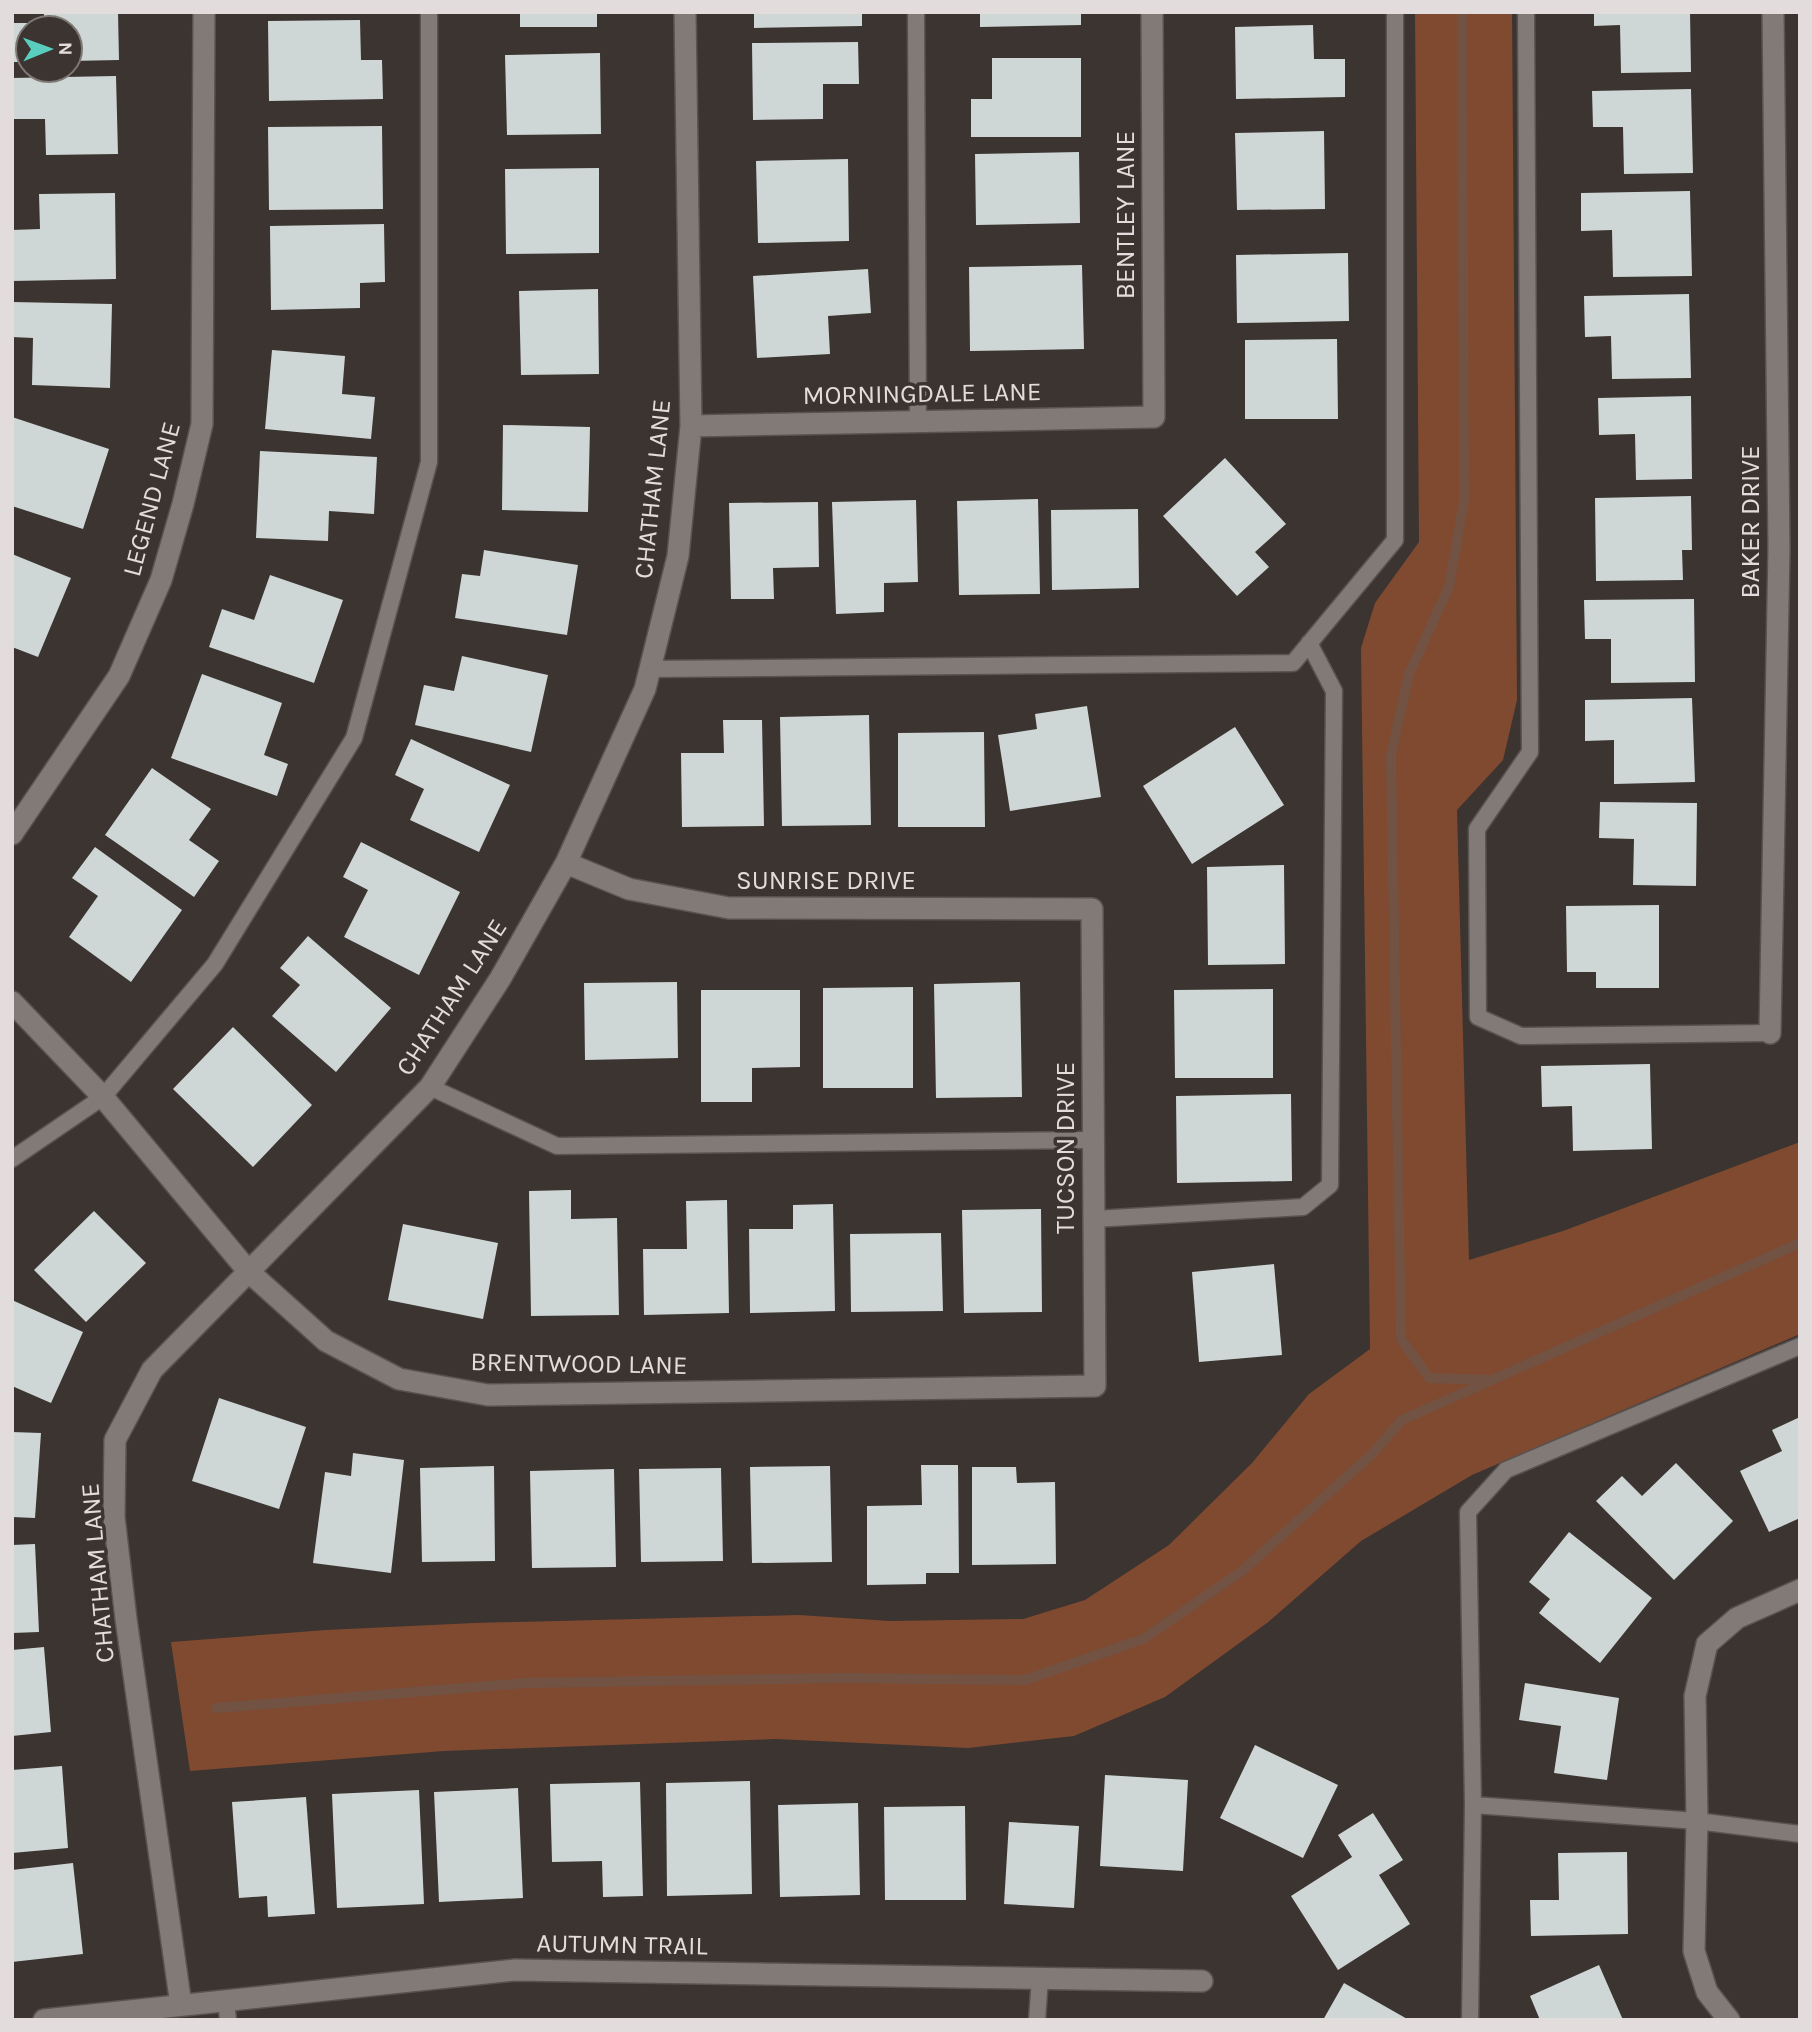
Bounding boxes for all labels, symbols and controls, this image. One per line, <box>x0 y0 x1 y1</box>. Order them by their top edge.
north arrow <box>14 14 84 84</box>
text: N <box>54 42 76 56</box>
street label: BENTLEY LANE <box>1110 131 1141 299</box>
street label: MORNINGDALE LANE <box>802 376 1042 411</box>
street label: CHATHAM LANE <box>628 398 677 580</box>
street label: LEGEND LANE <box>116 418 187 580</box>
street label: BAKER DRIVE <box>1735 445 1766 599</box>
street label: SUNRISE DRIVE <box>736 865 916 896</box>
street label: CHATHAM LANE <box>389 913 513 1081</box>
street label: TUCSON DRIVE <box>1050 1062 1081 1234</box>
street label: BRENTWOOD LANE <box>470 1346 688 1381</box>
street label: CHATHAM LANE <box>74 1482 121 1664</box>
street label: AUTUMN TRAIL <box>536 1928 708 1961</box>

